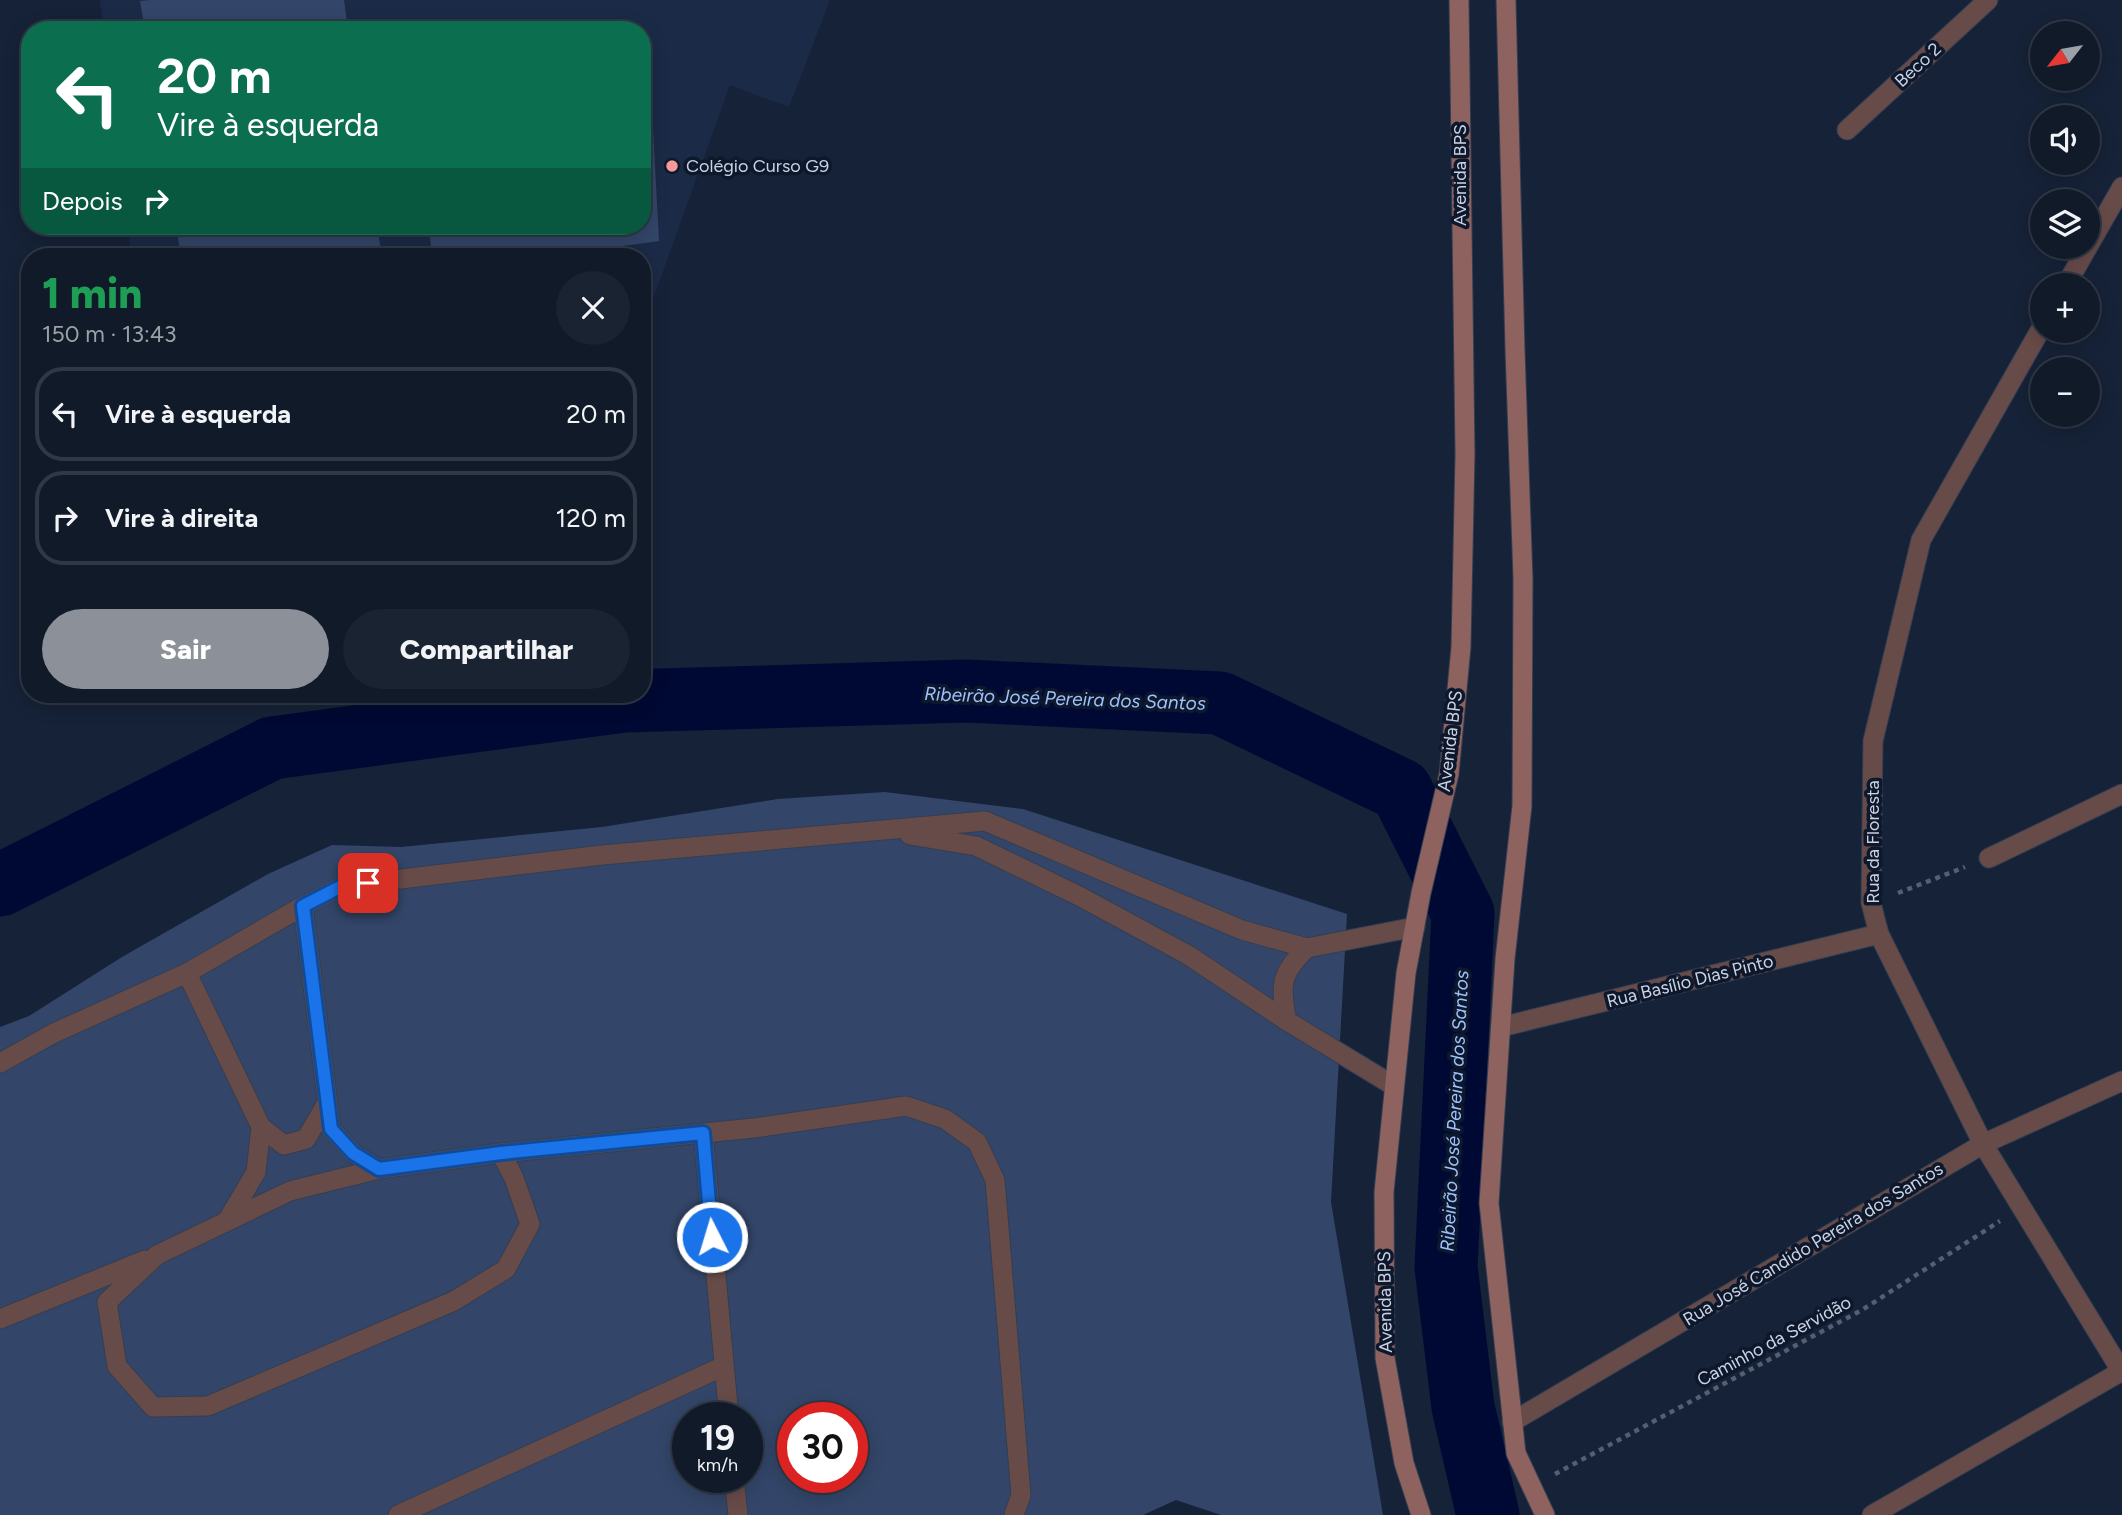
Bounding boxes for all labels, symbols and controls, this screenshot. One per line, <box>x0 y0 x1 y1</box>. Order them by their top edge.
north arrow <box>2030 21 2100 91</box>
map controls <box>2030 21 2100 427</box>
street label: Beco 2 <box>1890 38 1946 92</box>
text: 20 m <box>157 46 272 105</box>
icon: left <box>42 49 133 140</box>
button: sound <box>2030 105 2100 175</box>
text: Vire à esquerda <box>157 106 379 144</box>
street label: Avenida BPS <box>1449 124 1471 226</box>
place label: Colégio Curso G9 <box>686 155 829 177</box>
marker: Colégio Curso G9 <box>664 158 680 174</box>
icon: right <box>137 182 175 220</box>
text: Depois <box>42 185 123 217</box>
button: layers <box>2030 189 2100 259</box>
text: 1 min <box>42 268 142 319</box>
button: close <box>556 271 630 345</box>
button: + <box>2030 273 2100 343</box>
text: 150 m · 13:43 <box>42 320 177 348</box>
button: − <box>2030 357 2100 427</box>
icon: left <box>46 395 84 433</box>
text: Vire à esquerda <box>105 398 291 430</box>
text: 20 m <box>566 398 626 430</box>
icon: right <box>46 499 84 537</box>
text: Vire à direita <box>105 502 258 534</box>
text: 120 m <box>556 502 626 534</box>
button: Sair <box>42 609 329 689</box>
button: Compartilhar <box>343 609 630 689</box>
water label: Ribeirão José Pereira dos Santos <box>924 682 1206 715</box>
street label: Avenida BPS <box>1433 689 1467 793</box>
street label: Rua da Floresta <box>1862 780 1884 904</box>
pin <box>338 853 398 913</box>
icon: arrive <box>349 864 387 902</box>
street label: Rua Basílio Dias Pinto <box>1604 950 1776 1012</box>
water label: Ribeirão José Pereira dos Santos <box>1436 970 1473 1252</box>
street label: Rua José Candido Pereira dos Santos <box>1679 1158 1947 1330</box>
position arrow <box>675 1200 749 1274</box>
street label: Avenida BPS <box>1373 1251 1397 1353</box>
street label: Caminho da Servidão <box>1693 1291 1855 1391</box>
speed limit sign: 30 <box>777 1402 868 1493</box>
text: 19 <box>700 1417 735 1459</box>
text: km/h <box>697 1454 738 1476</box>

